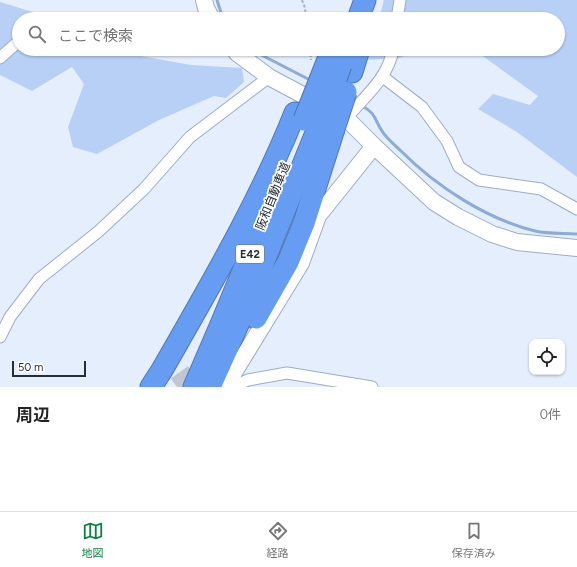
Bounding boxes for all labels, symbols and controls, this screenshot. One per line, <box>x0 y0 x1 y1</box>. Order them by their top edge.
search box <box>12 12 565 56</box>
icon: search <box>26 23 48 45</box>
text: ここで検索 <box>58 27 133 45</box>
street label: 阪和自動車道 <box>253 160 293 232</box>
road number: E42 <box>236 245 264 263</box>
map controls <box>529 339 565 375</box>
button: locate <box>529 339 565 375</box>
scale bar <box>12 359 86 378</box>
text: 50 m <box>18 361 43 374</box>
text: 周辺 <box>16 405 50 425</box>
text: 0件 <box>540 407 561 422</box>
tab: 地図 <box>82 520 104 560</box>
tab: 経路 <box>267 520 289 560</box>
tab: 保存済み <box>452 520 496 560</box>

